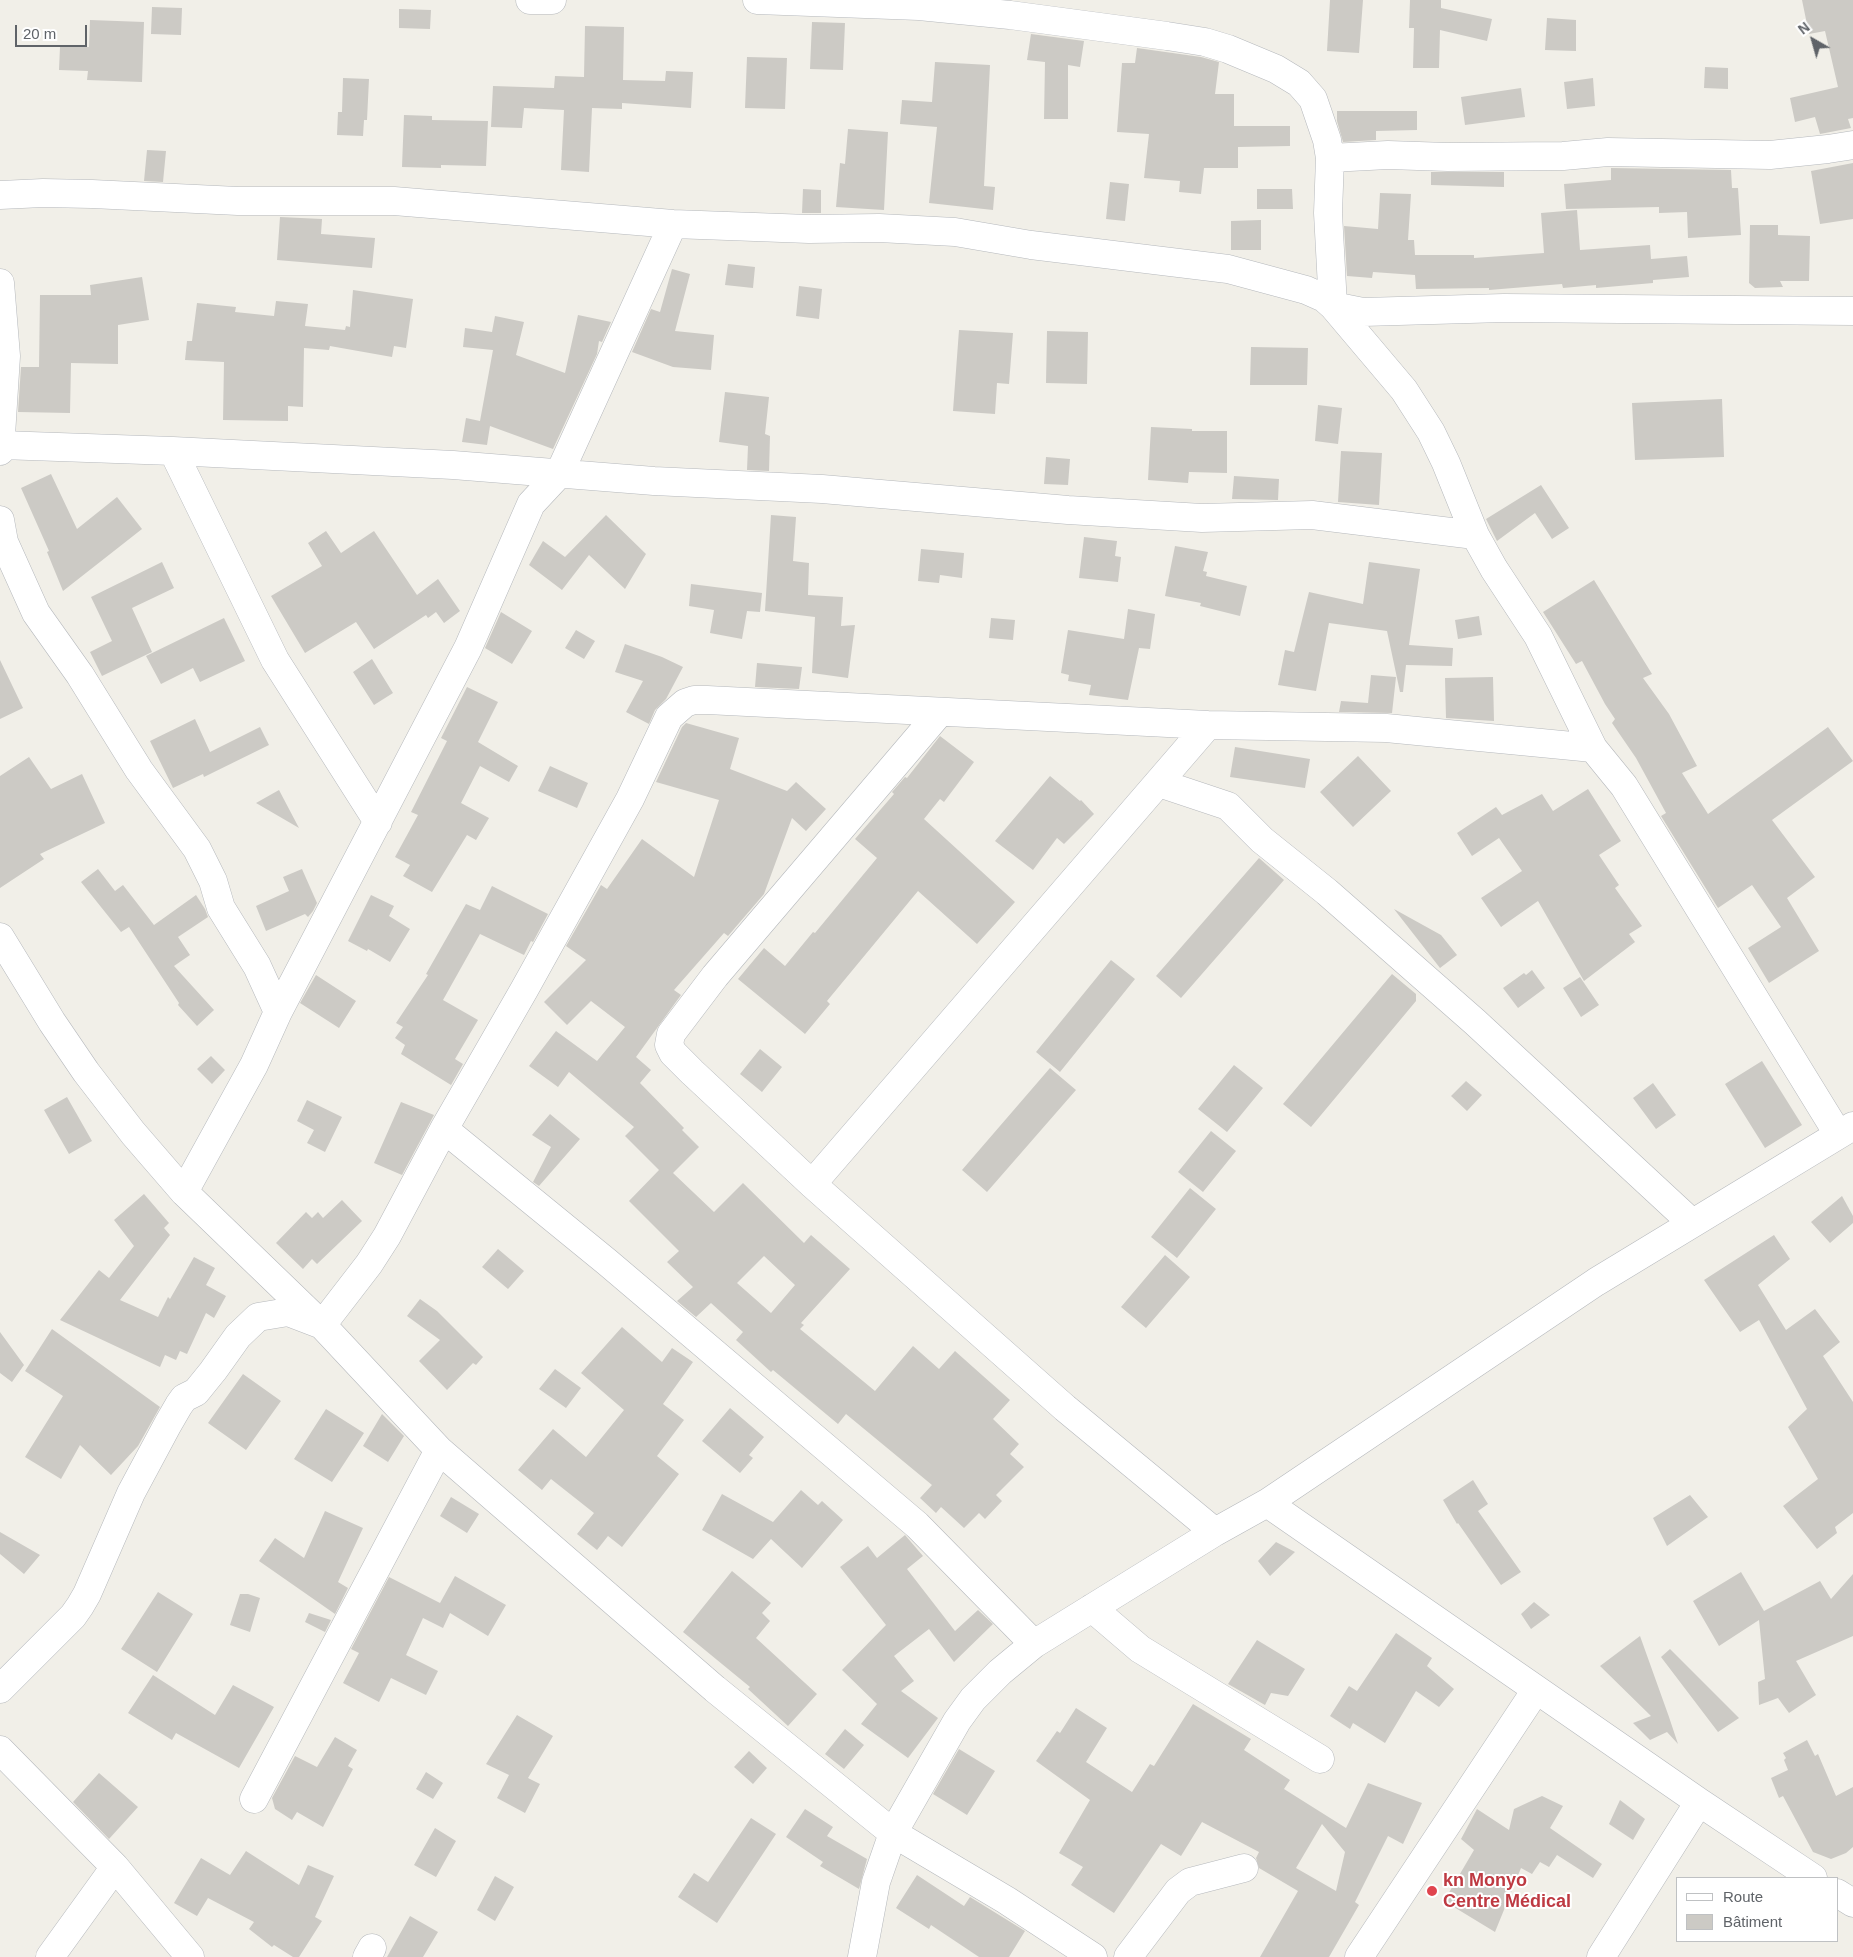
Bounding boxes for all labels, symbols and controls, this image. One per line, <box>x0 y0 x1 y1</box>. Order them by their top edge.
scale bar <box>18 15 90 47</box>
north arrow <box>1788 15 1838 65</box>
text: N <box>1795 19 1813 38</box>
text: 20 m <box>23 25 56 42</box>
place label: kn Monyo Centre Médical <box>1443 1870 1571 1912</box>
legend <box>1676 1877 1838 1942</box>
marker: kn Monyo Centre Médical <box>1425 1884 1439 1898</box>
text: Route <box>1723 1888 1763 1905</box>
text: Bâtiment <box>1723 1913 1782 1930</box>

